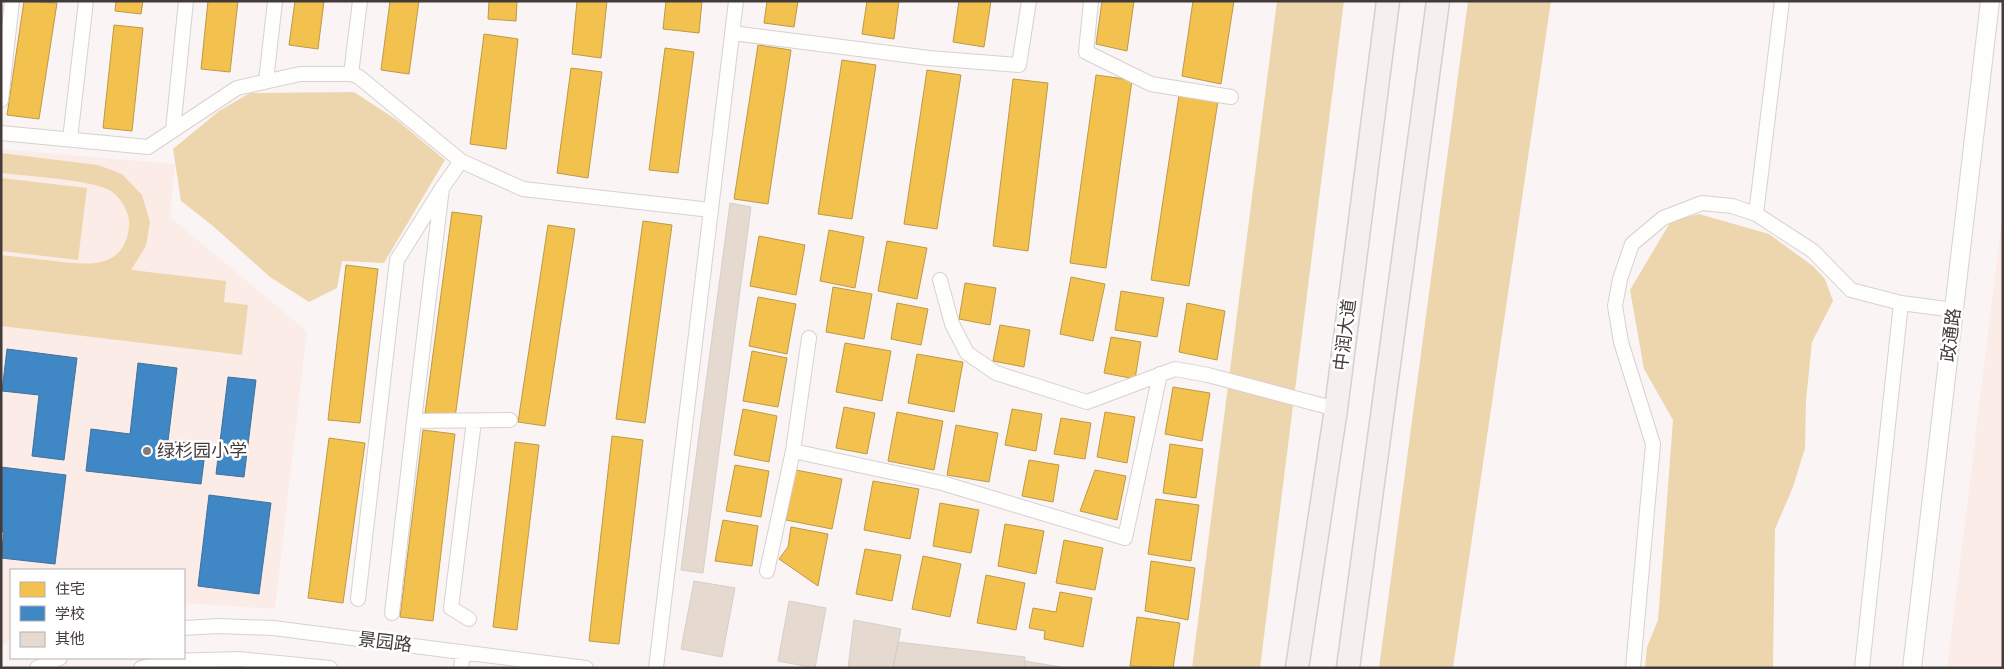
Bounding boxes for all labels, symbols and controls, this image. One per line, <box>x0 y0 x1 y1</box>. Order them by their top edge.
street label: 中润大道 <box>1331 298 1359 372</box>
street label: 政通路 <box>1938 307 1964 363</box>
place label: 绿杉园小学 <box>157 441 247 461</box>
marker: 绿杉园小学 <box>141 445 153 457</box>
legend <box>10 569 185 659</box>
text: 住宅 <box>55 581 85 597</box>
text: 学校 <box>55 605 85 622</box>
street label: 景园路 <box>357 629 413 655</box>
text: 其他 <box>55 631 85 647</box>

